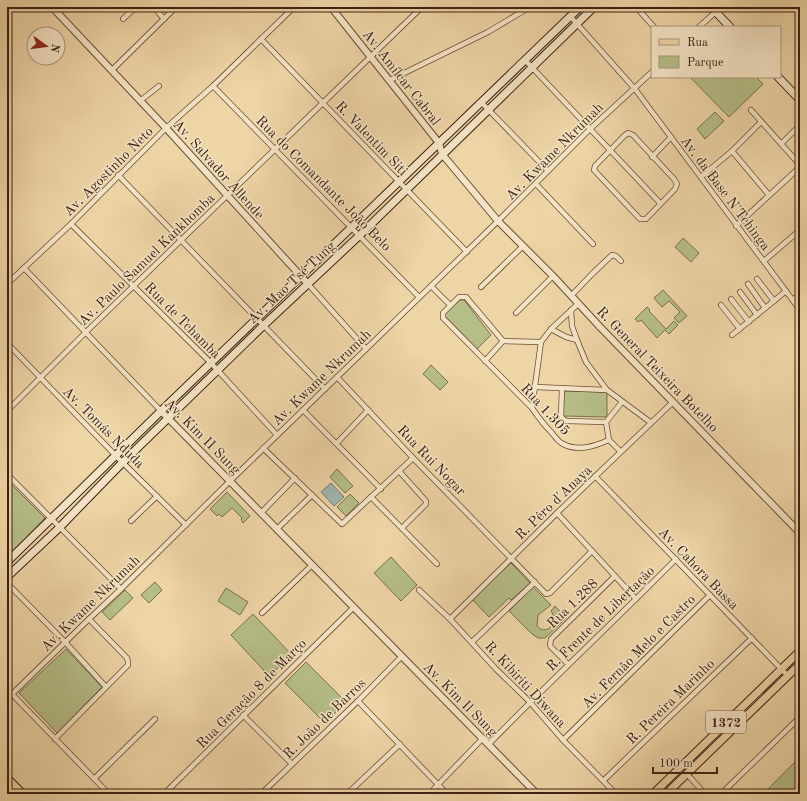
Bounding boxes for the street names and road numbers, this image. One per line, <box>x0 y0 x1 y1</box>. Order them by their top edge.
street label: Av. Amílcar Cabral <box>360 27 443 128</box>
street label: R. Valentim Siti <box>333 99 410 179</box>
street label: Av. Kwame Nkrumah <box>503 100 606 203</box>
street label: Rua do Comandante João Belo <box>253 113 394 254</box>
street label: Av. Salvador Allende <box>170 117 266 222</box>
street label: Av. Agostinho Neto <box>61 124 156 219</box>
street label: Av. da Base N'Tchinga <box>678 134 773 253</box>
street label: Av. Paulo Samuel Kankhomba <box>76 191 218 328</box>
street label: Av. Mao Tsé Tung <box>245 239 338 327</box>
street label: Rua de Tchamba <box>142 280 223 361</box>
street label: R. General Teixeira Botelho <box>594 304 721 435</box>
street label: Av. Kwame Nkrumah <box>270 327 374 428</box>
street label: Rua 1.305 <box>518 381 572 438</box>
street label: Av. Tomás Nduda <box>60 384 147 471</box>
street label: Av. Kim II Sung <box>162 396 243 478</box>
street label: Rua Rui Nogar <box>394 423 468 499</box>
street label: R. Pêro d'Anaya <box>513 463 595 542</box>
street label: Av. Cahora Bassa <box>656 525 741 613</box>
street label: Av. Kwame Nkrumah <box>39 553 143 654</box>
street label: R. Frente de Libertação <box>544 564 657 674</box>
street label: Rua 1.288 <box>545 576 601 631</box>
street label: Av. Fernão Melo e Castro <box>579 592 698 711</box>
street label: Rua Geração 8 de Março <box>194 636 309 751</box>
street label: R. Kibiriti Diwana <box>482 639 569 730</box>
street label: R. Pereira Marinho <box>624 656 717 747</box>
street label: Av. Kim Il Sung <box>420 660 501 740</box>
street label: R. João de Barros <box>281 676 369 762</box>
road number: 1372 <box>706 711 746 733</box>

